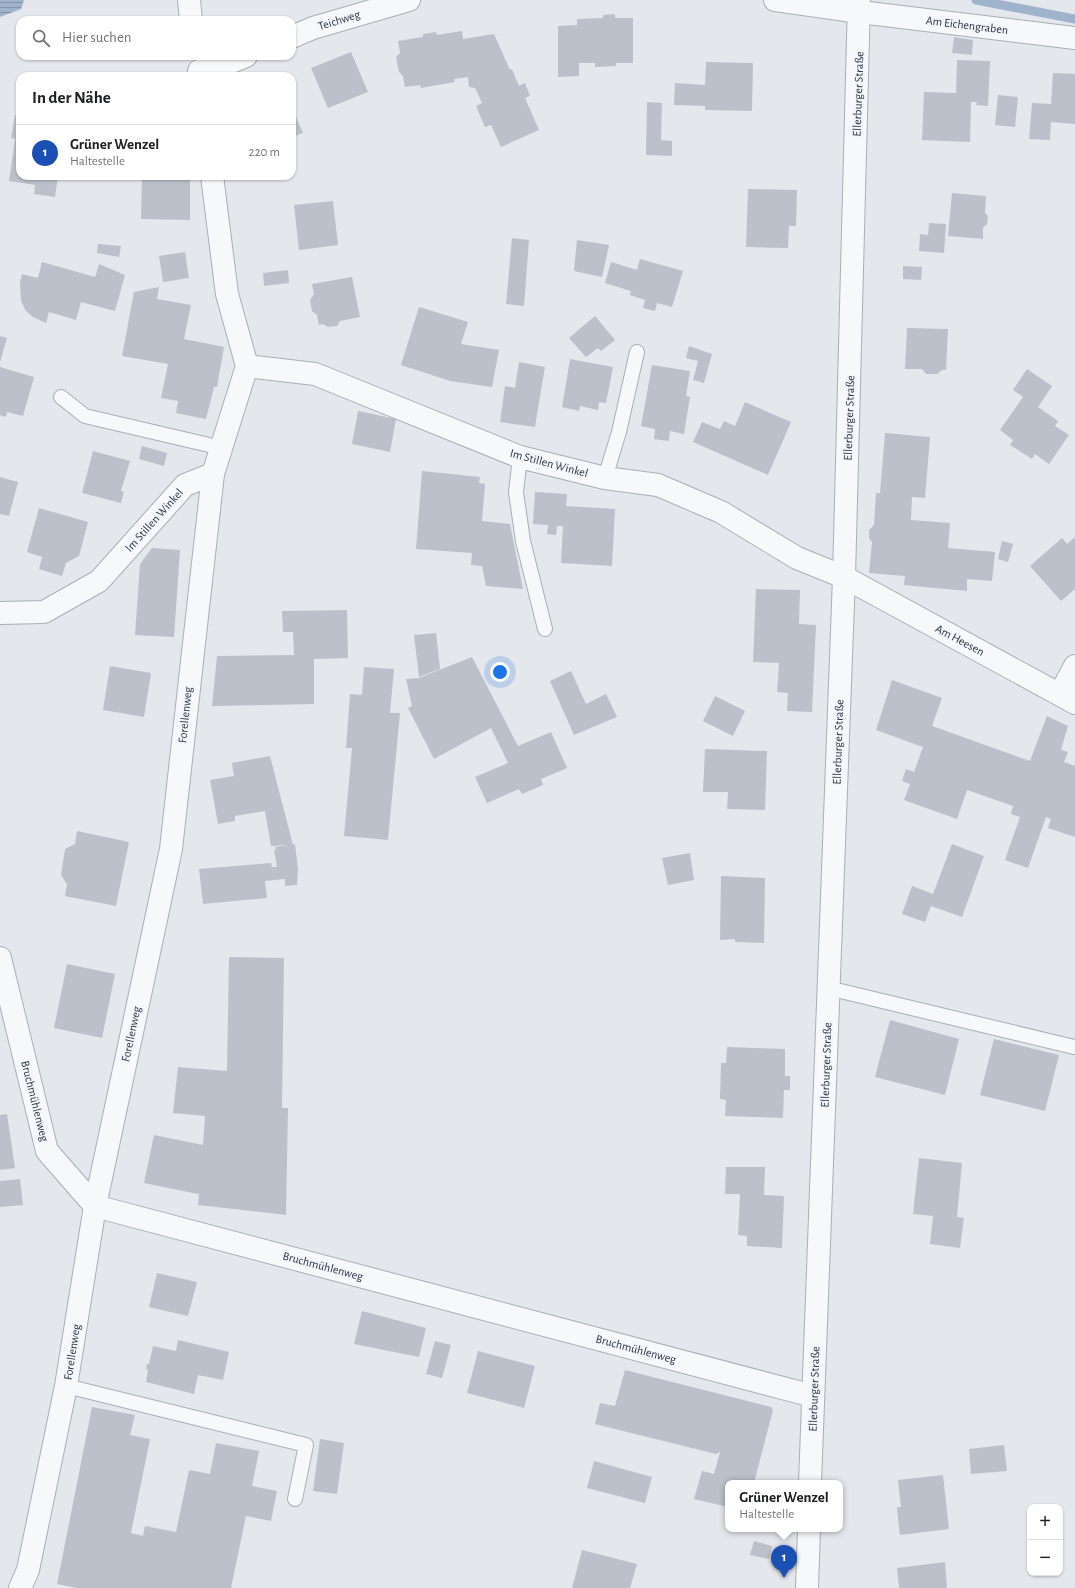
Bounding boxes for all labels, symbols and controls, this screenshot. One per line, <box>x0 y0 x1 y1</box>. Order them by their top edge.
street label: Teichweg <box>317 8 362 32</box>
street label: Am Eichengraben <box>925 14 1009 36</box>
search box <box>16 16 296 60</box>
icon: search <box>30 27 52 49</box>
text: Hier suchen <box>62 30 132 45</box>
street label: Ellerburger Straße <box>851 51 865 137</box>
text: In der Nähe <box>32 89 111 106</box>
text: Grüner Wenzel <box>70 137 159 152</box>
text: 1 <box>43 146 47 159</box>
text: 220 m <box>249 146 280 159</box>
text: Haltestelle <box>70 155 125 168</box>
street label: Ellerburger Straße <box>842 375 856 461</box>
street label: Im Stillen Winkel <box>509 447 589 479</box>
street label: Im Stillen Winkel <box>123 486 185 554</box>
street label: Am Heesen <box>934 622 986 658</box>
your location <box>490 662 510 682</box>
street label: Forellenweg <box>176 686 194 744</box>
street label: Ellerburger Straße <box>831 699 845 785</box>
street label: Forellenweg <box>119 1005 143 1063</box>
street label: Ellerburger Straße <box>819 1022 833 1108</box>
street label: Bruchmühlenweg <box>19 1059 51 1143</box>
street label: Bruchmühlenweg <box>282 1250 365 1283</box>
street label: Forellenweg <box>62 1323 82 1381</box>
street label: Bruchmühlenweg <box>595 1333 678 1366</box>
street label: Ellerburger Straße <box>807 1346 821 1432</box>
popup <box>725 1480 843 1532</box>
text: Grüner Wenzel <box>739 1490 829 1505</box>
map controls <box>1027 1504 1063 1576</box>
button: + <box>1027 1504 1063 1540</box>
text: Haltestelle <box>739 1508 794 1521</box>
button: − <box>1027 1540 1063 1576</box>
pin: 1 <box>771 1545 797 1578</box>

